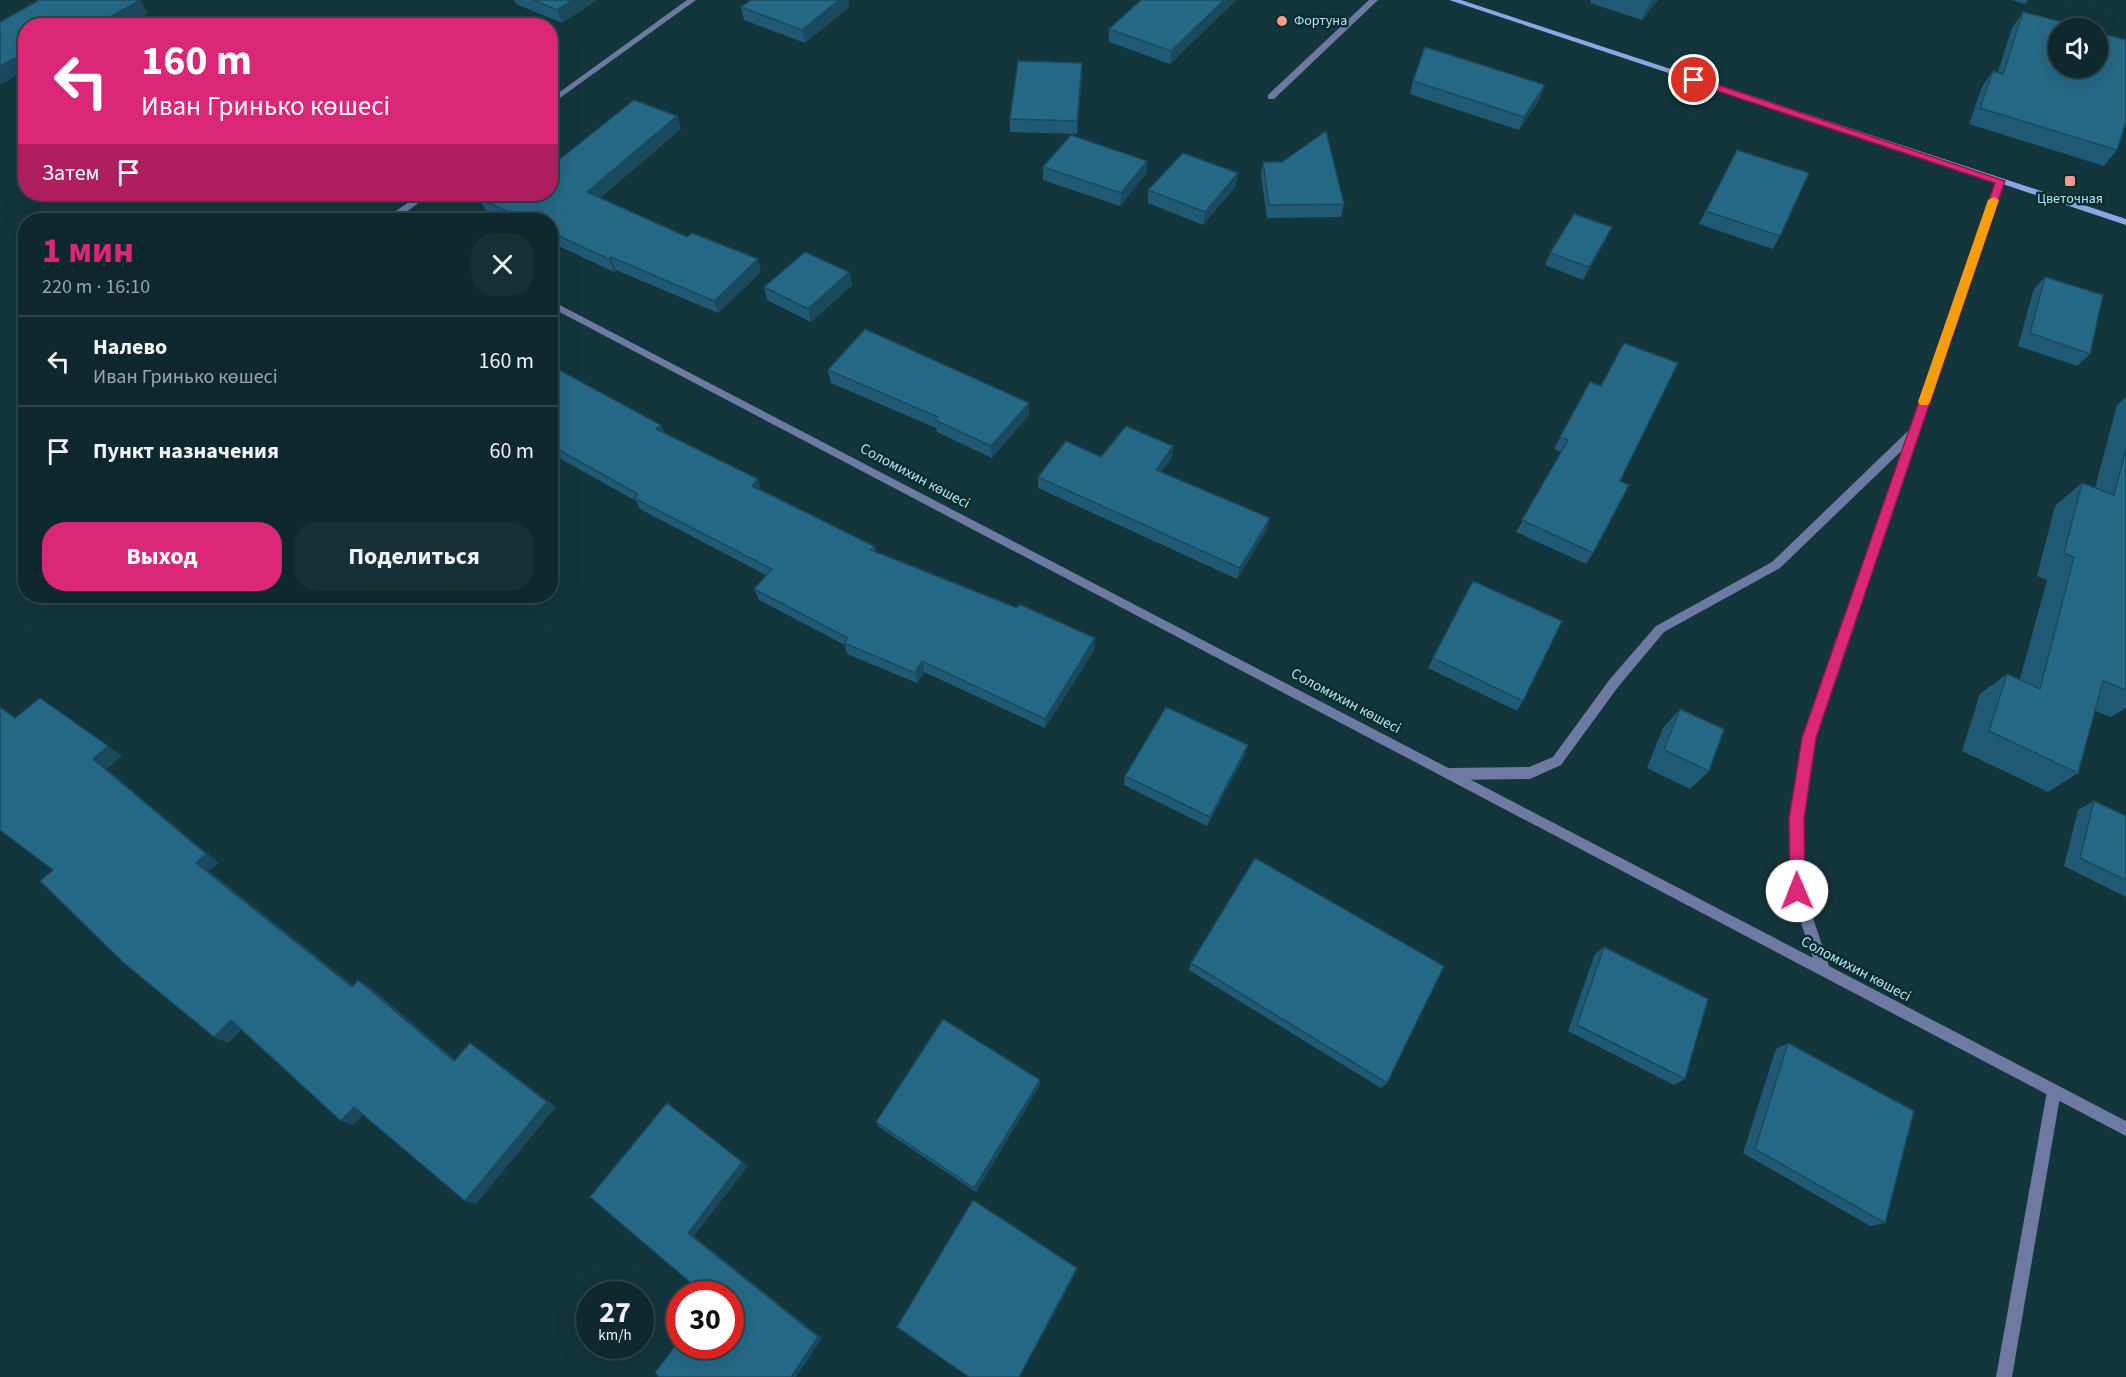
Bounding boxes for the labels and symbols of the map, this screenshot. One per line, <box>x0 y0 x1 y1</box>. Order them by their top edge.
place label: Фортуна <box>1294 11 1347 31</box>
marker: Фортуна <box>1275 14 1289 28</box>
pin <box>1668 54 1719 105</box>
marker: Цветочная <box>2063 174 2077 188</box>
place label: Цветочная <box>2037 189 2103 209</box>
street label: Соломихин көшесі <box>856 438 974 514</box>
street label: Соломихин көшесі <box>1287 663 1405 739</box>
position arrow <box>1765 859 1829 923</box>
street label: Соломихин көшесі <box>1797 931 1915 1007</box>
speed limit sign: 30 <box>666 1281 744 1359</box>

